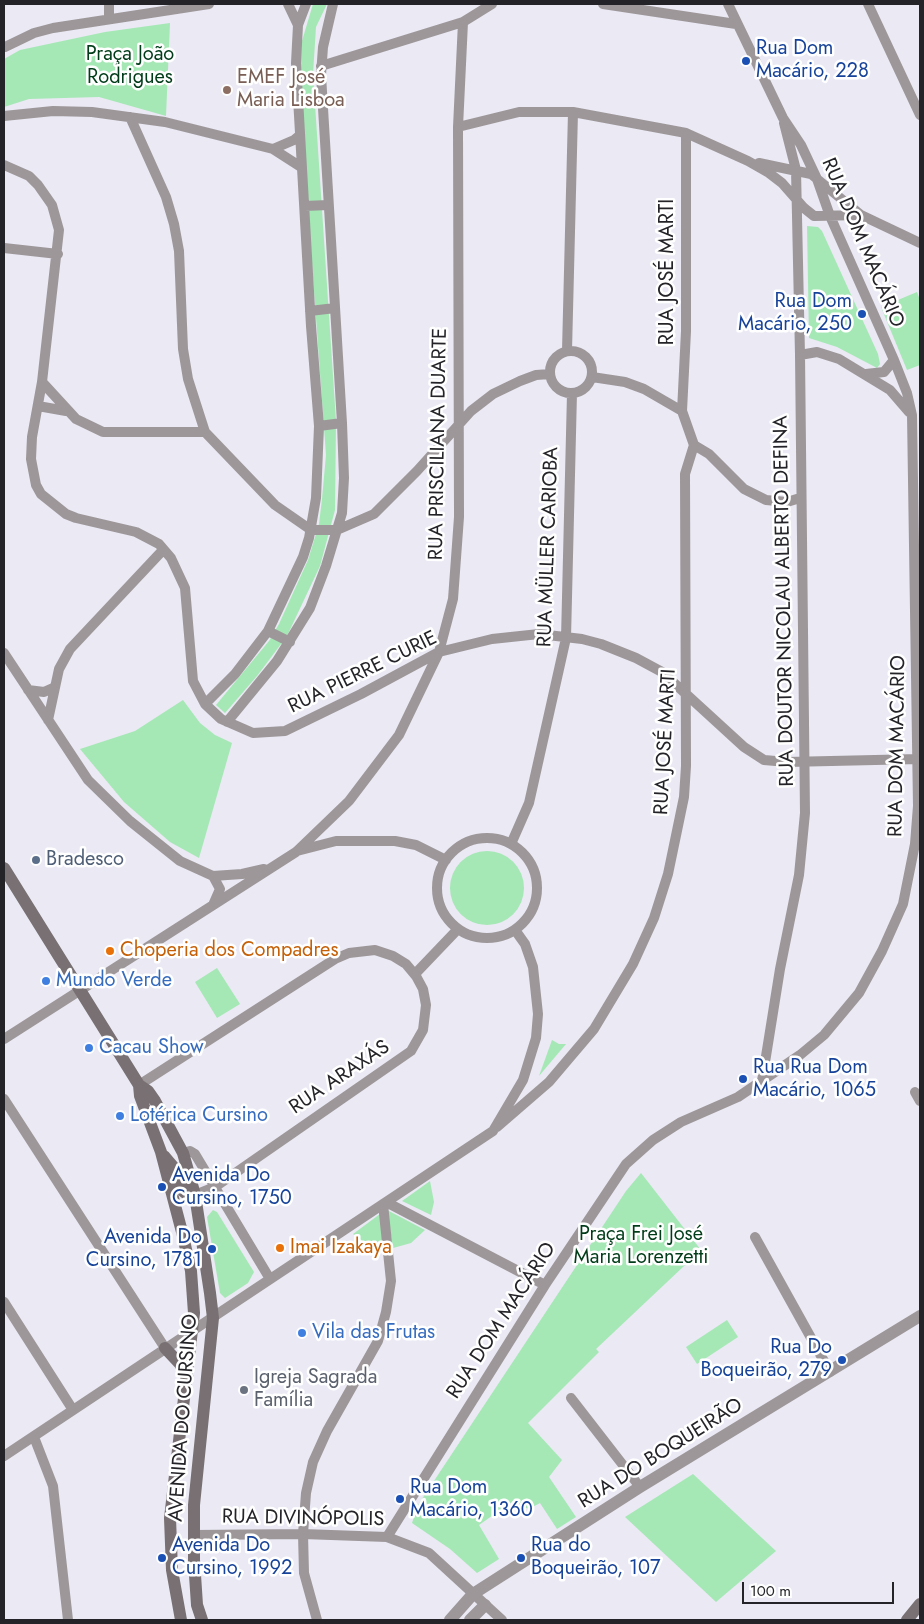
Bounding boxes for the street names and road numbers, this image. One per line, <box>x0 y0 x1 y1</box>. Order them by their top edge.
street label: RUA DOM MACÁRIO <box>815 155 909 331</box>
street label: RUA JOSÉ MARTI <box>656 199 680 345</box>
street label: RUA PRISCILIANA DUARTE <box>425 328 453 560</box>
street label: RUA DOUTOR NICOLAU ALBERTO DEFINA <box>770 415 800 787</box>
street label: RUA MÜLLER CARIOBA <box>534 446 564 648</box>
street label: RUA PIERRE CURIE <box>285 627 441 719</box>
street label: RUA DOM MACÁRIO <box>884 655 912 837</box>
street label: RUA JOSÉ MARTI <box>650 668 682 816</box>
street label: RUA ARAXÁS <box>285 1036 395 1120</box>
street label: RUA DOM MACÁRIO <box>442 1238 562 1404</box>
street label: AVENIDA DO CURSINO <box>165 1313 203 1523</box>
street label: RUA DO BOQUEIRÃO <box>574 1394 748 1514</box>
street label: RUA DIVINÓPOLIS <box>222 1506 384 1532</box>

